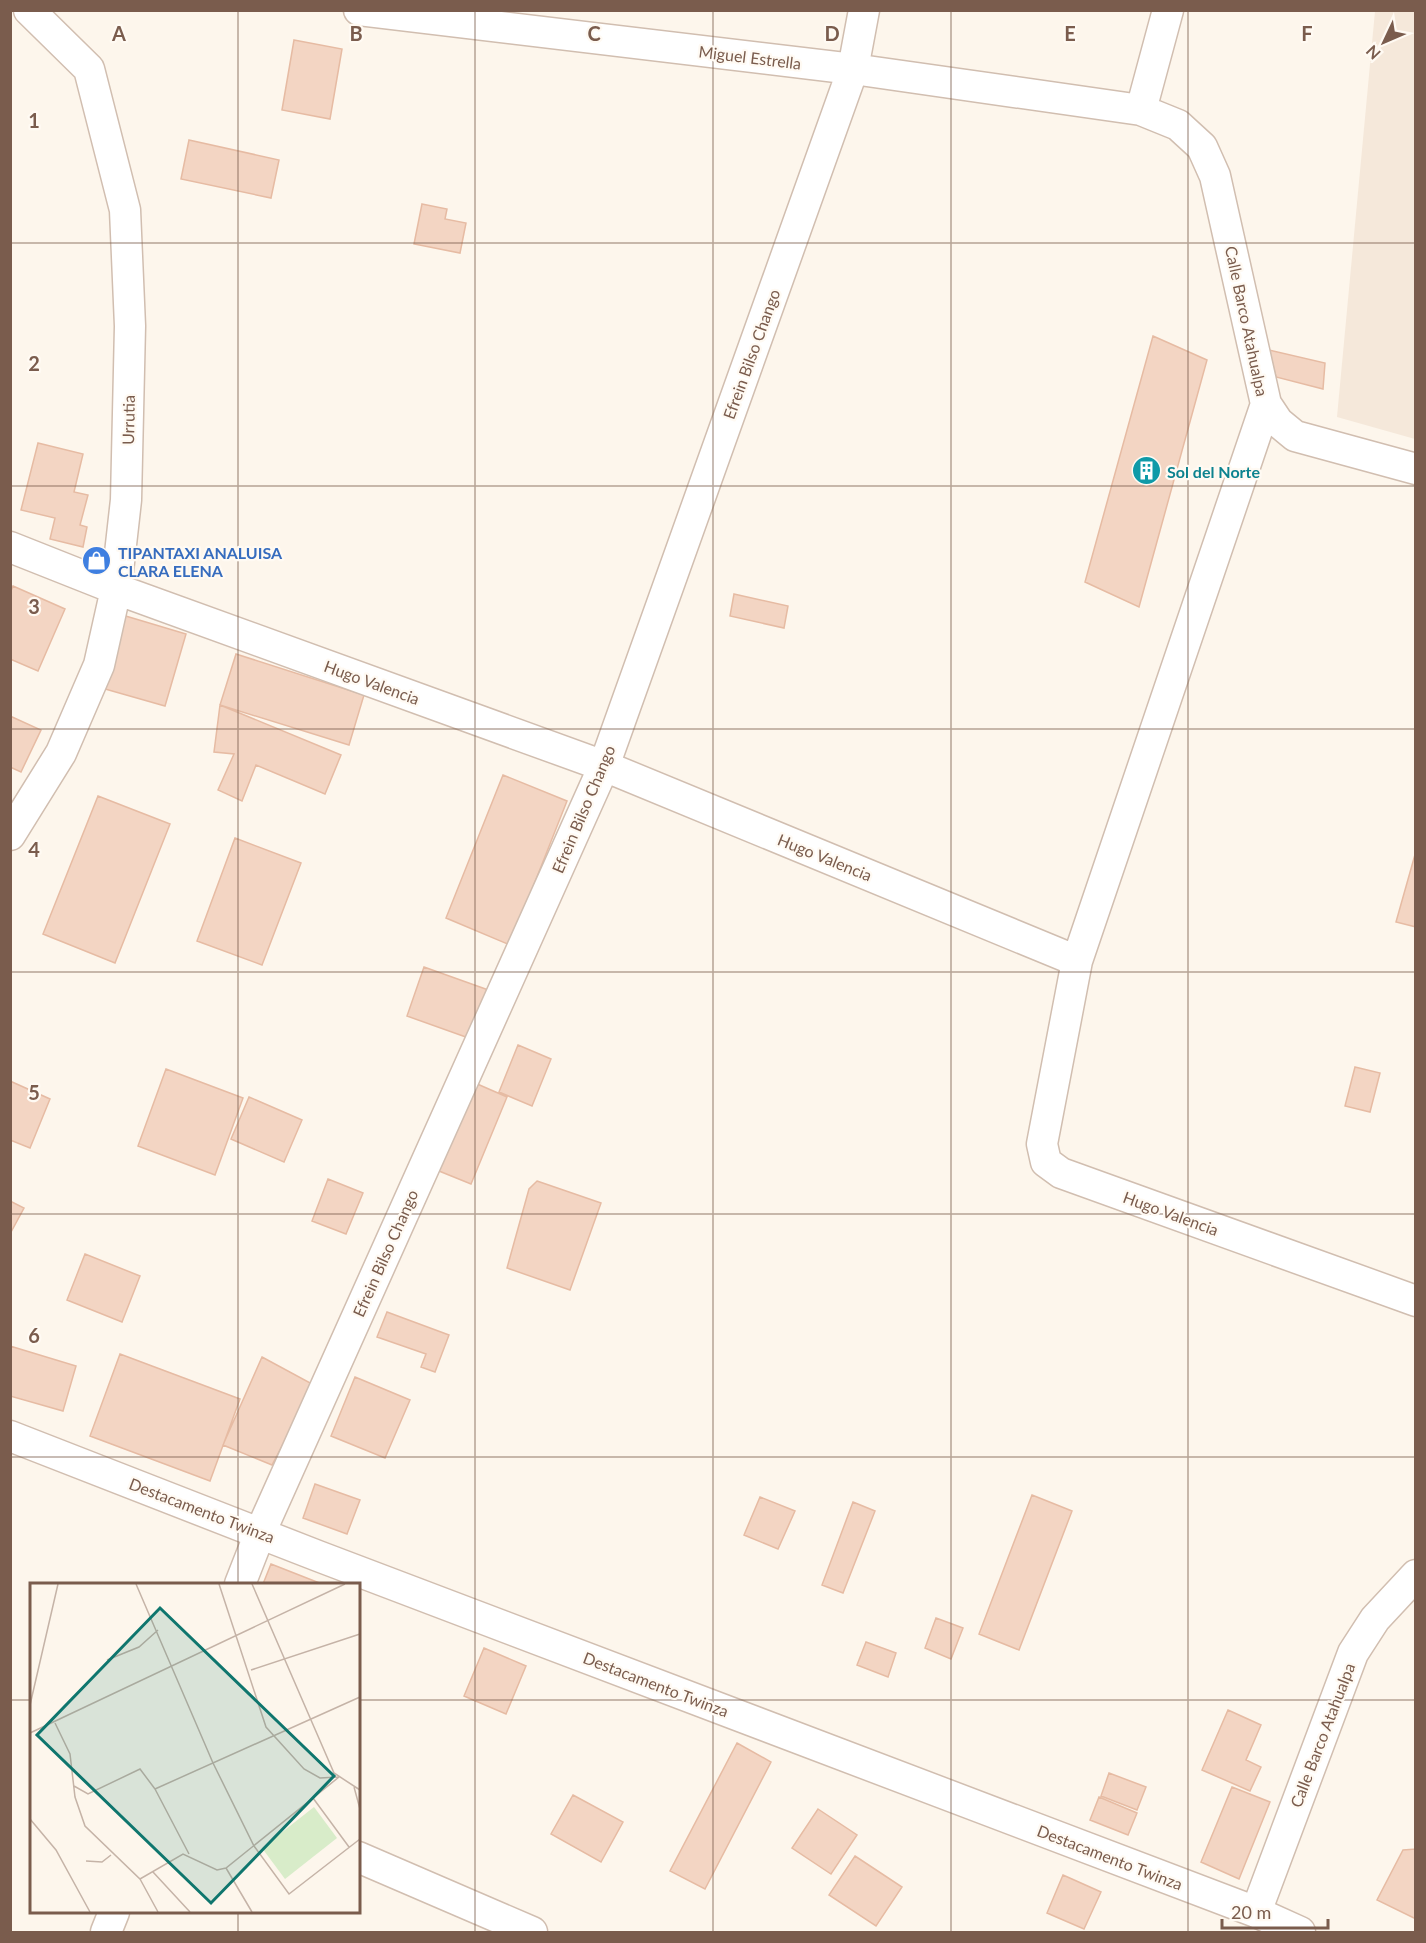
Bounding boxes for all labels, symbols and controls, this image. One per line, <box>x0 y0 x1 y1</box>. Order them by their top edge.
north arrow <box>1354 12 1414 72</box>
text: A <box>111 21 126 45</box>
text: B <box>349 21 363 45</box>
text: C <box>587 21 601 45</box>
text: D <box>824 21 840 45</box>
text: E <box>1064 21 1076 45</box>
text: F <box>1301 21 1313 45</box>
street label: Miguel Estrella <box>698 41 802 73</box>
text: N <box>1362 42 1384 64</box>
text: 1 <box>28 108 40 132</box>
street label: Calle Barco Atahualpa <box>1222 244 1272 398</box>
street label: Efrein Bilso Chango <box>719 286 783 422</box>
text: 2 <box>28 351 40 375</box>
street label: Urrutia <box>118 395 138 445</box>
building icon: Sol del Norte <box>1130 455 1162 487</box>
place label: Sol del Norte <box>1167 462 1260 481</box>
place label: TIPANTAXI ANALUISA CLARA ELENA <box>118 543 283 580</box>
shop icon: TIPANTAXI ANALUISA CLARA ELENA <box>81 545 113 577</box>
text: 3 <box>28 594 40 618</box>
street label: Hugo Valencia <box>322 656 422 708</box>
street label: Efrein Bilso Chango <box>547 742 619 876</box>
street label: Hugo Valencia <box>775 829 875 885</box>
text: 4 <box>28 837 40 861</box>
text: 5 <box>28 1080 40 1104</box>
street label: Efrein Bilso Chango <box>348 1187 422 1319</box>
street label: Hugo Valencia <box>1121 1187 1221 1239</box>
text: 6 <box>28 1323 40 1347</box>
street label: Destacamento Twinza <box>127 1474 277 1546</box>
inset map <box>30 1583 360 1913</box>
street label: Destacamento Twinza <box>581 1648 731 1720</box>
street label: Calle Barco Atahualpa <box>1286 1660 1358 1810</box>
street label: Destacamento Twinza <box>1035 1821 1185 1893</box>
scale bar <box>1222 1892 1328 1930</box>
text: 20 m <box>1231 1901 1271 1923</box>

